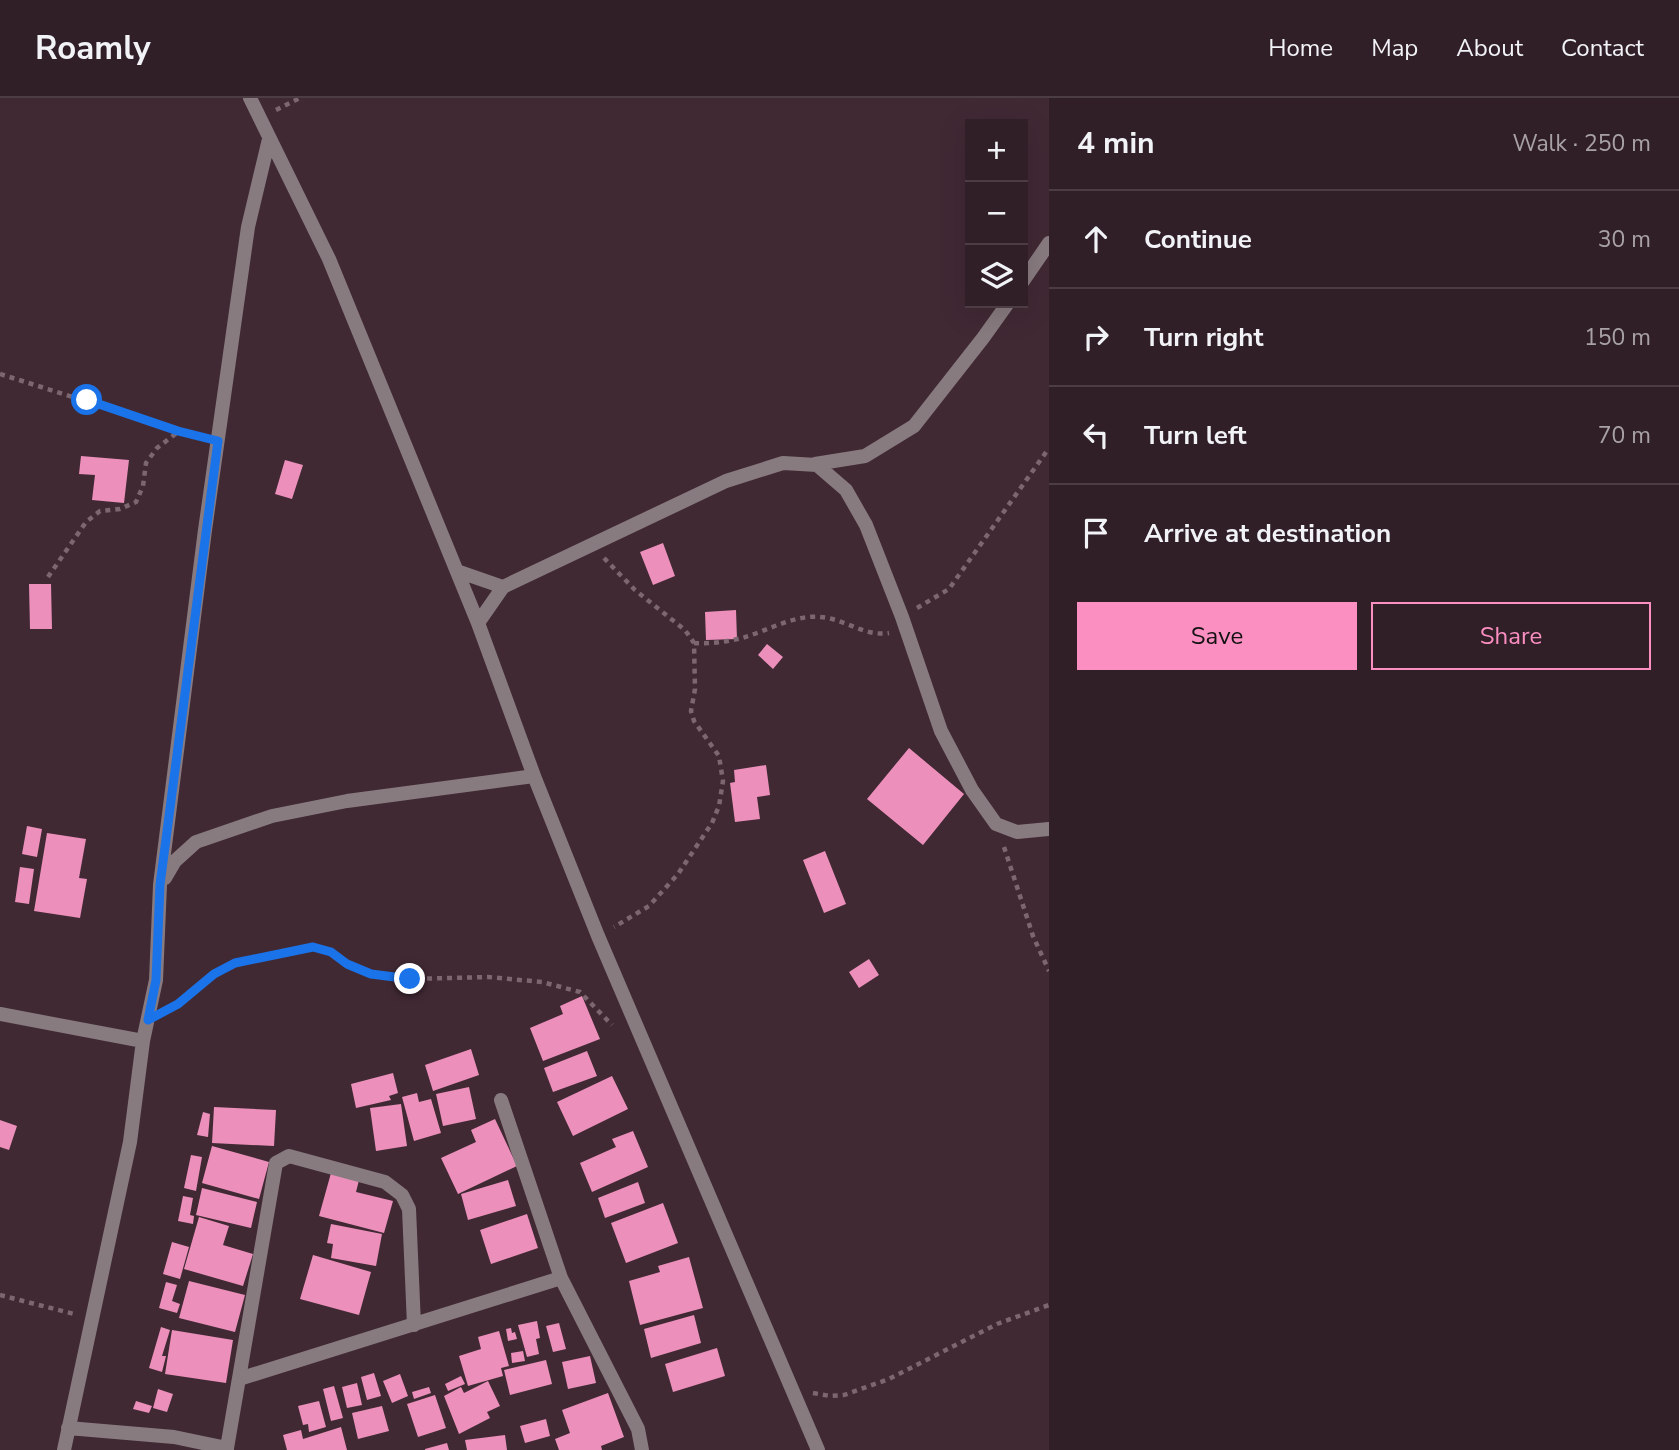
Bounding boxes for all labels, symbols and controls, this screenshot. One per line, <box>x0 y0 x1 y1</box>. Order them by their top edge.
text: Roamly <box>35 26 151 71</box>
text: Home <box>1268 32 1333 64</box>
text: Map <box>1371 32 1418 64</box>
text: About <box>1456 32 1523 64</box>
text: Contact <box>1561 32 1644 64</box>
map controls <box>965 119 1028 308</box>
button: + <box>965 119 1028 182</box>
text: 4 min <box>1077 123 1155 164</box>
text: Walk · 250 m <box>1512 128 1651 159</box>
button: − <box>965 182 1028 245</box>
icon: ahead <box>1077 220 1115 258</box>
text: Continue <box>1144 222 1252 257</box>
text: 30 m <box>1598 224 1651 255</box>
button: layers <box>965 245 1028 308</box>
icon: right <box>1077 318 1115 356</box>
text: Turn right <box>1144 320 1263 355</box>
text: 150 m <box>1584 322 1651 353</box>
route start <box>71 384 102 415</box>
icon: left <box>1077 416 1115 454</box>
text: Turn left <box>1144 418 1247 453</box>
text: 70 m <box>1598 420 1651 451</box>
icon: arrive <box>1077 514 1115 552</box>
text: Arrive at destination <box>1144 516 1391 551</box>
button: Save <box>1077 602 1357 670</box>
button: Share <box>1371 602 1651 670</box>
route end <box>394 963 425 994</box>

